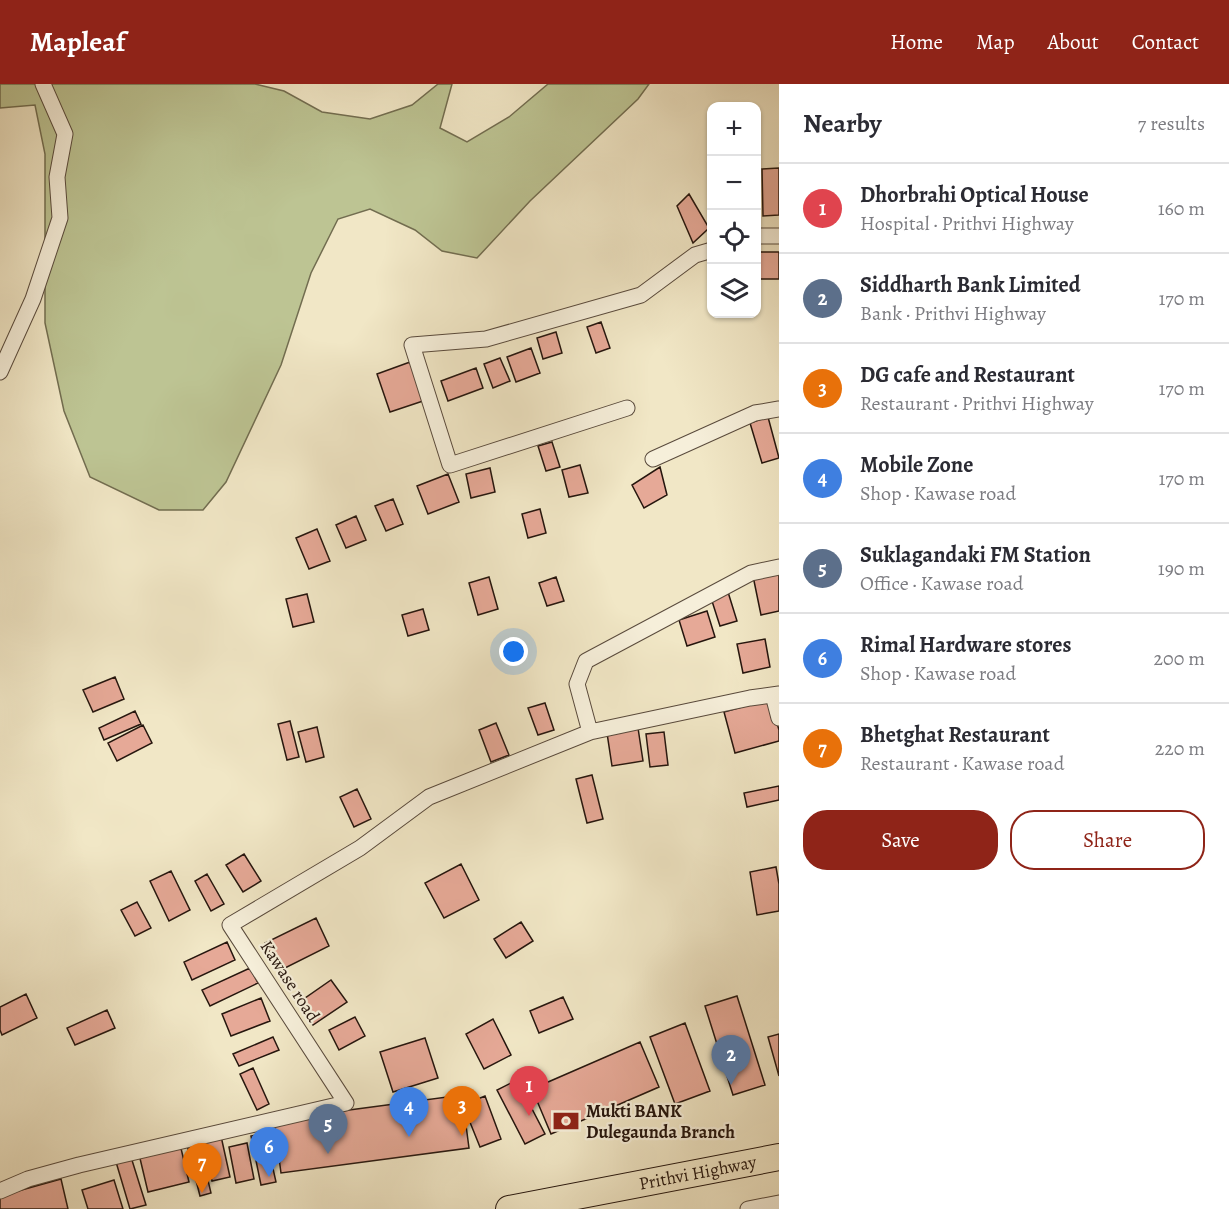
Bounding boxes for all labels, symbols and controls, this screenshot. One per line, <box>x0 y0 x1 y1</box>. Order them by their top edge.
text: Mapleaf <box>30 23 125 61</box>
text: Home <box>890 28 943 56</box>
text: Map <box>976 28 1014 56</box>
text: About <box>1047 28 1099 56</box>
text: Contact <box>1132 28 1199 56</box>
map controls <box>707 102 761 318</box>
button: + <box>707 102 761 156</box>
text: Nearby <box>803 106 882 141</box>
text: 7 results <box>1138 110 1205 137</box>
button: − <box>707 156 761 210</box>
text: Dhorbrahi Optical House <box>860 180 1089 210</box>
text: 1 <box>819 195 826 222</box>
text: 160 m <box>1158 195 1205 222</box>
button: locate <box>707 210 761 264</box>
text: Hospital · Prithvi Highway <box>860 210 1074 237</box>
button: layers <box>707 264 761 318</box>
text: Siddharth Bank Limited <box>860 270 1081 300</box>
text: 2 <box>818 285 827 312</box>
text: 170 m <box>1159 285 1205 312</box>
text: Bank · Prithvi Highway <box>860 300 1046 327</box>
text: DG cafe and Restaurant <box>860 360 1075 390</box>
text: 3 <box>818 375 827 402</box>
text: 170 m <box>1159 375 1205 402</box>
text: Restaurant · Prithvi Highway <box>860 390 1094 417</box>
text: Mobile Zone <box>860 450 973 480</box>
text: 4 <box>818 465 827 492</box>
text: 170 m <box>1159 465 1205 492</box>
text: Shop · Kawase road <box>860 480 1016 507</box>
text: Suklagandaki FM Station <box>860 540 1091 570</box>
text: 5 <box>818 555 827 582</box>
text: 190 m <box>1158 555 1205 582</box>
text: Office · Kawase road <box>860 570 1023 597</box>
text: Rimal Hardware stores <box>860 630 1071 660</box>
your location <box>499 637 528 666</box>
text: 6 <box>818 645 827 672</box>
text: 200 m <box>1154 645 1205 672</box>
text: Shop · Kawase road <box>860 660 1016 687</box>
text: Bhetghat Restaurant <box>860 720 1050 750</box>
text: 7 <box>818 735 827 762</box>
text: 220 m <box>1155 735 1205 762</box>
text: Restaurant · Kawase road <box>860 750 1064 777</box>
button: Save <box>803 810 998 870</box>
button: Share <box>1010 810 1205 870</box>
street label: Kawase road <box>255 936 325 1027</box>
pin: 2 <box>712 1036 750 1085</box>
pin: 1 <box>510 1066 548 1116</box>
pin: 3 <box>442 1086 482 1136</box>
pin: 4 <box>390 1088 428 1137</box>
place label: Mukti BANK Dulegaunda Branch <box>586 1099 735 1144</box>
pin: 5 <box>308 1104 348 1154</box>
bank icon: Mukti BANK Dulegaunda Branch <box>551 1106 581 1136</box>
pin: 6 <box>250 1128 288 1177</box>
pin: 7 <box>182 1144 222 1193</box>
street label: Prithvi Highway <box>637 1149 759 1196</box>

